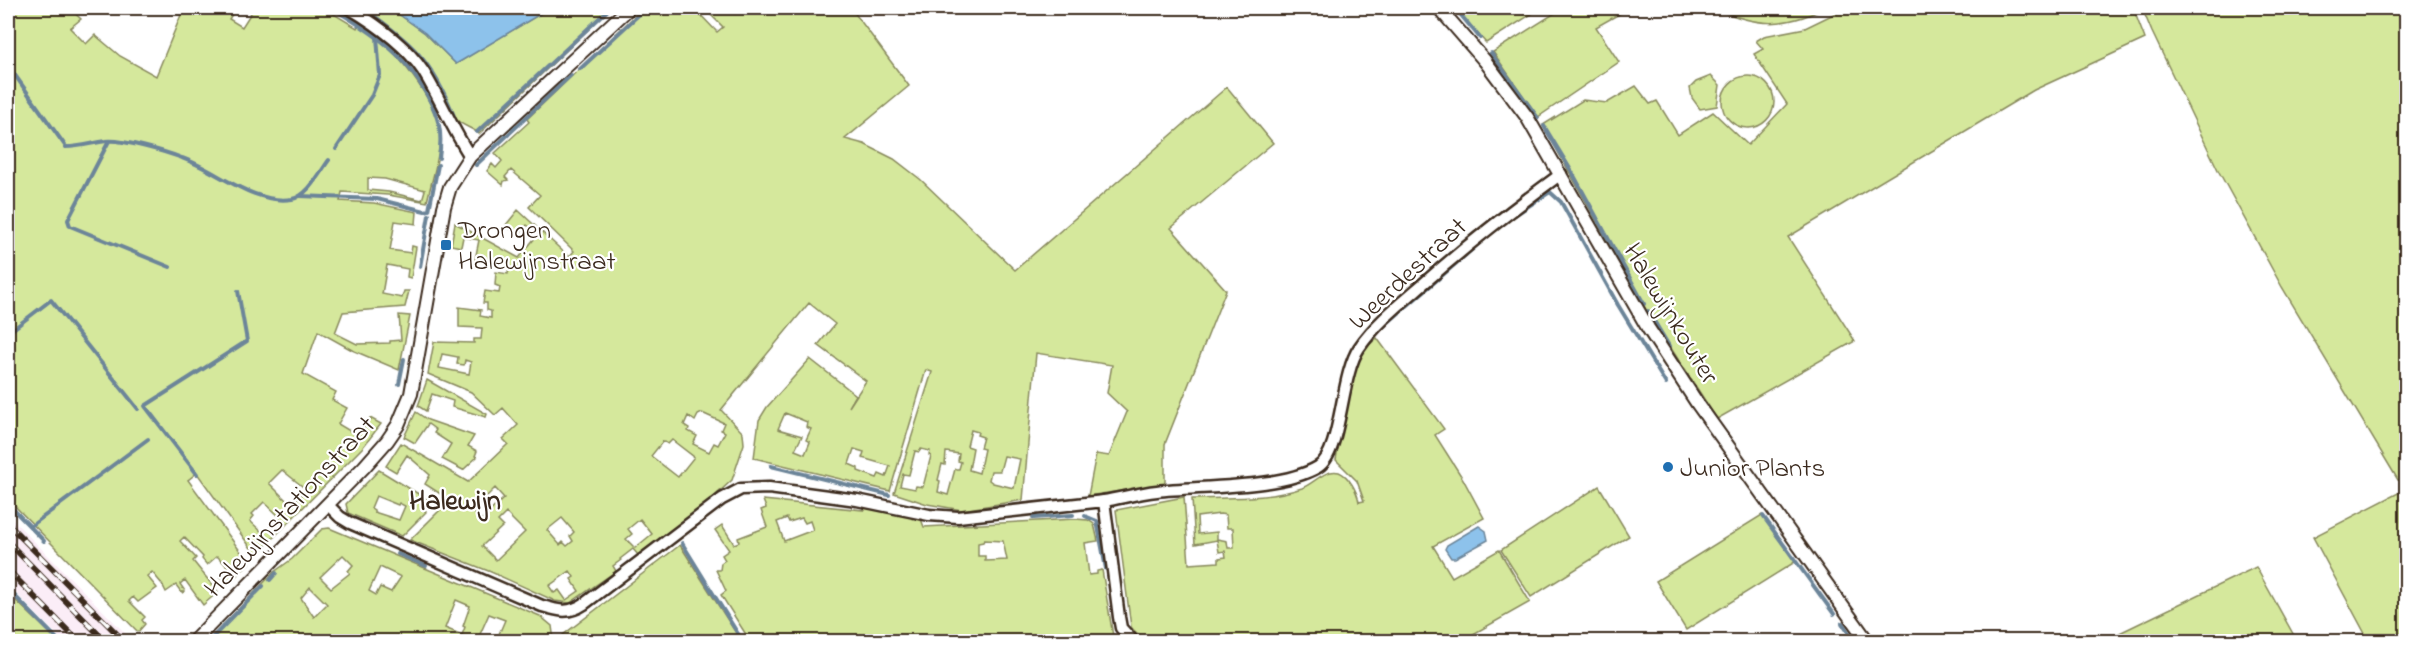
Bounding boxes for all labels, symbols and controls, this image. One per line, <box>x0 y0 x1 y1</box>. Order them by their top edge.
street label: Weerdestraat <box>1340 209 1477 340</box>
place label: Drongen Halewijnstraat <box>457 212 616 282</box>
street label: Halewijnkouter <box>1612 236 1728 393</box>
marker: Drongen Halewijnstraat <box>439 238 453 252</box>
street label: Halewijnstationstraat <box>196 408 386 607</box>
place label: Junior Plants <box>1680 450 1825 489</box>
marker: Junior Plants <box>1661 460 1675 474</box>
district label: Halewijn <box>409 482 501 523</box>

